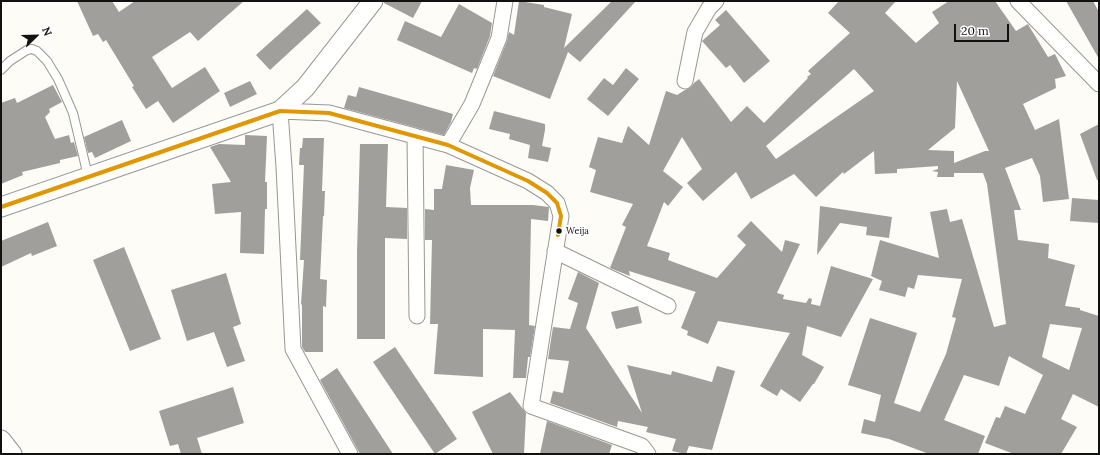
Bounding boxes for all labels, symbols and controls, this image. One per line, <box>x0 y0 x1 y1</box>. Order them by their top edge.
north arrow <box>16 16 56 56</box>
scale bar <box>956 16 1011 42</box>
text: 20 m <box>961 23 989 38</box>
text: N <box>39 25 55 38</box>
marker: Weija <box>554 226 564 236</box>
place label: Weija <box>566 226 589 236</box>

